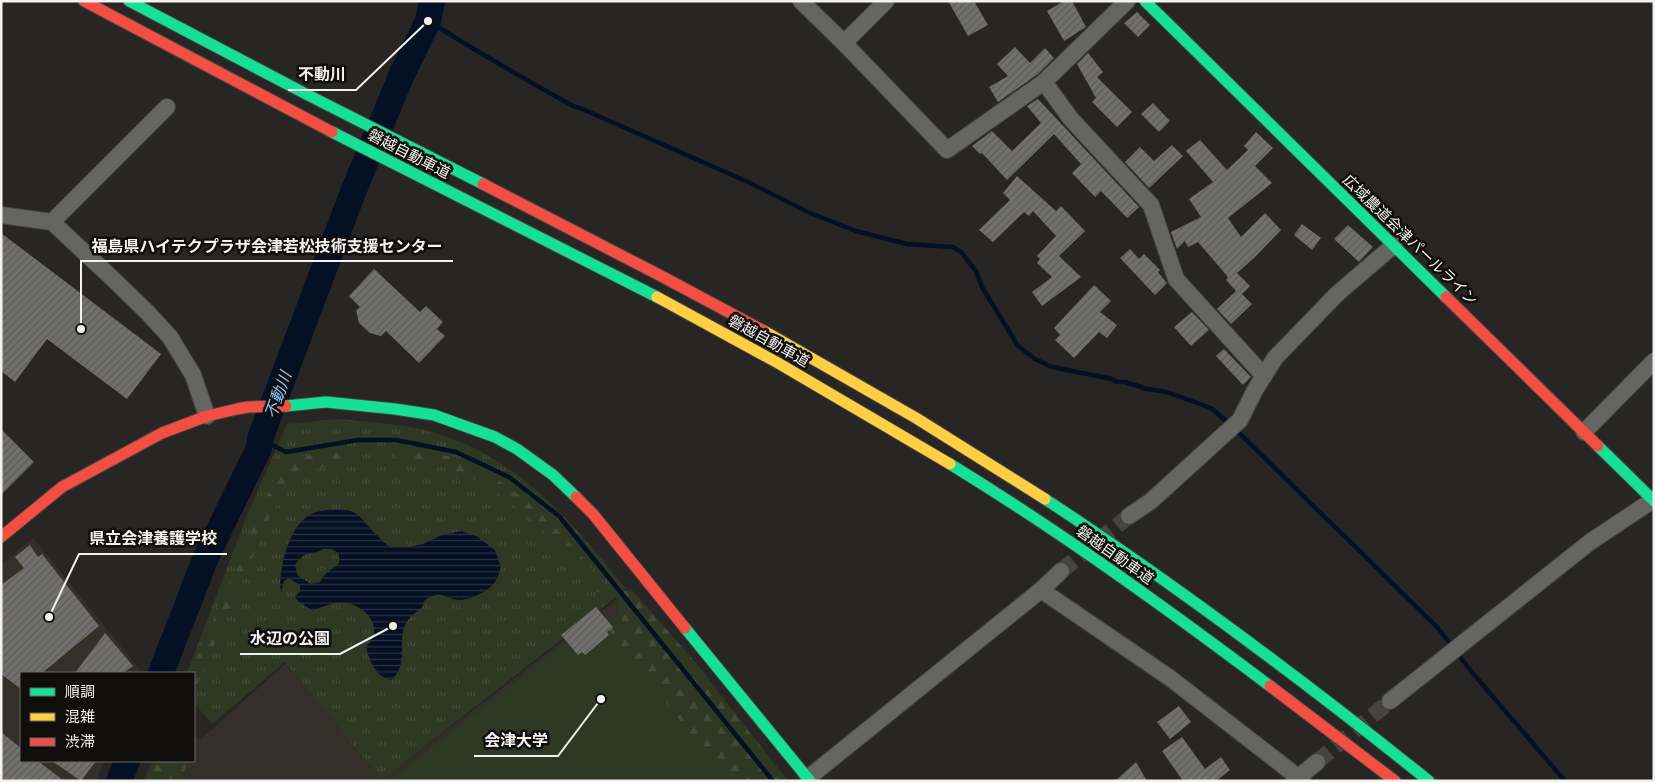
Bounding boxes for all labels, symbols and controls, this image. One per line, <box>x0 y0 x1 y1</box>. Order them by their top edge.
callout: 不動川 <box>288 59 356 90</box>
text: 不動川 <box>298 65 346 84</box>
street label: 磐越自動車道 <box>365 126 453 182</box>
street label: 広域農道会津パールライン <box>1339 171 1481 309</box>
callout: 福島県ハイテクプラザ会津若松技術支援センター <box>81 230 453 261</box>
text: 福島県ハイテクプラザ会津若松技術支援センター <box>91 237 443 256</box>
street label: 磐越自動車道 <box>725 311 813 371</box>
water label: 不動川 <box>261 367 296 421</box>
street label: 磐越自動車道 <box>1073 522 1157 588</box>
callout: 県立会津養護学校 <box>79 523 227 554</box>
text: 県立会津養護学校 <box>89 529 217 548</box>
callout: 水辺の公園 <box>240 623 340 654</box>
text: 水辺の公園 <box>250 629 330 648</box>
legend <box>20 672 195 762</box>
text: 順調 <box>65 683 95 701</box>
text: 混雑 <box>65 708 95 726</box>
callout: 会津大学 <box>474 725 558 756</box>
text: 会津大学 <box>484 731 548 750</box>
text: 渋滞 <box>65 733 95 751</box>

